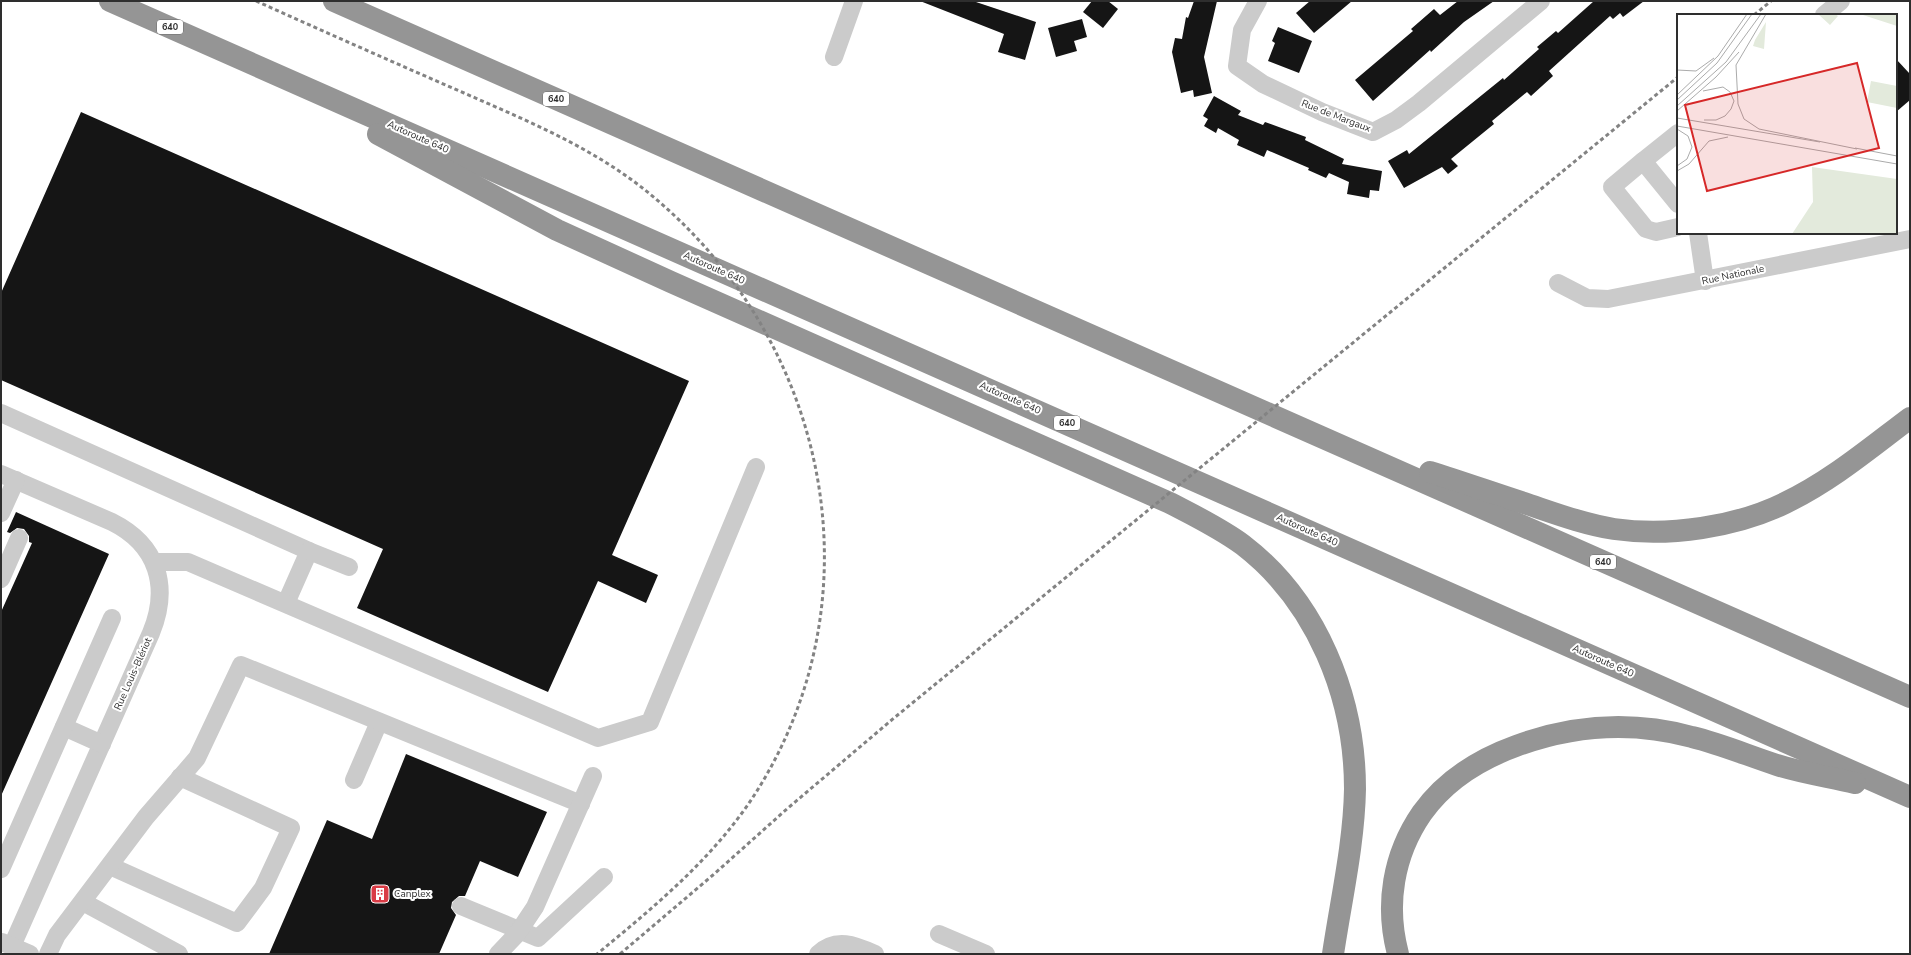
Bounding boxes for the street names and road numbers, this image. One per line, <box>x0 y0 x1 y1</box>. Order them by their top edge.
road number: 640 <box>157 20 183 34</box>
road number: 640 <box>543 92 569 106</box>
street label: Rue de Margaux <box>1299 96 1373 136</box>
street label: Autoroute 640 <box>385 117 451 157</box>
street label: Autoroute 640 <box>681 248 747 288</box>
street label: Rue Nationale <box>1700 262 1766 288</box>
street label: Autoroute 640 <box>977 378 1043 418</box>
road number: 640 <box>1054 416 1080 430</box>
street label: Autoroute 640 <box>1274 510 1340 550</box>
road number: 640 <box>1590 555 1616 569</box>
street label: Rue Louis-Blériot <box>111 635 155 712</box>
street label: Autoroute 640 <box>1570 641 1636 681</box>

